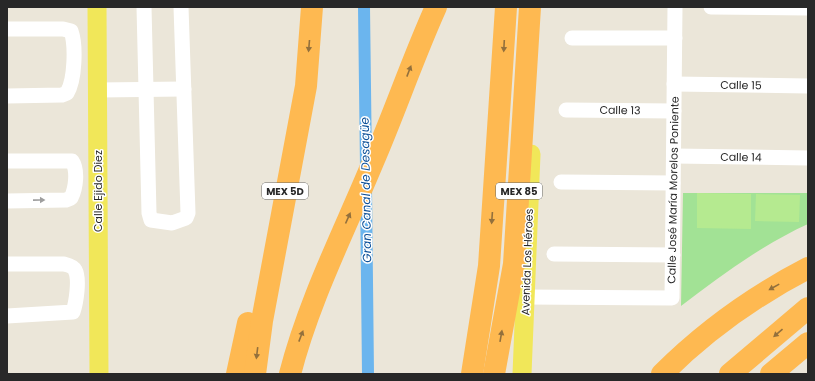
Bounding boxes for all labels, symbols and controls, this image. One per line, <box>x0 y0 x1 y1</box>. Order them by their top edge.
one-way arrow <box>306 40 312 52</box>
one-way arrow <box>500 40 507 52</box>
one-way arrow <box>406 65 412 77</box>
street label: Calle 15 <box>720 77 762 93</box>
street label: Calle José María Morelos Poniente <box>663 96 683 284</box>
street label: Calle 13 <box>599 102 641 118</box>
water label: Gran Canal de Desagüe <box>356 117 375 263</box>
street label: Calle 14 <box>720 149 762 165</box>
street label: Calle Ejido Diez <box>90 150 106 232</box>
road number: MEX 5D <box>262 183 308 199</box>
road number: MEX 85 <box>496 183 542 199</box>
one-way arrow <box>33 197 45 204</box>
street label: Avenida Los Héroes <box>517 208 537 316</box>
one-way arrow <box>345 212 352 224</box>
one-way arrow <box>489 212 496 224</box>
one-way arrow <box>768 283 780 290</box>
one-way arrow <box>774 328 783 337</box>
one-way arrow <box>298 330 304 342</box>
one-way arrow <box>498 330 504 342</box>
one-way arrow <box>254 347 261 359</box>

